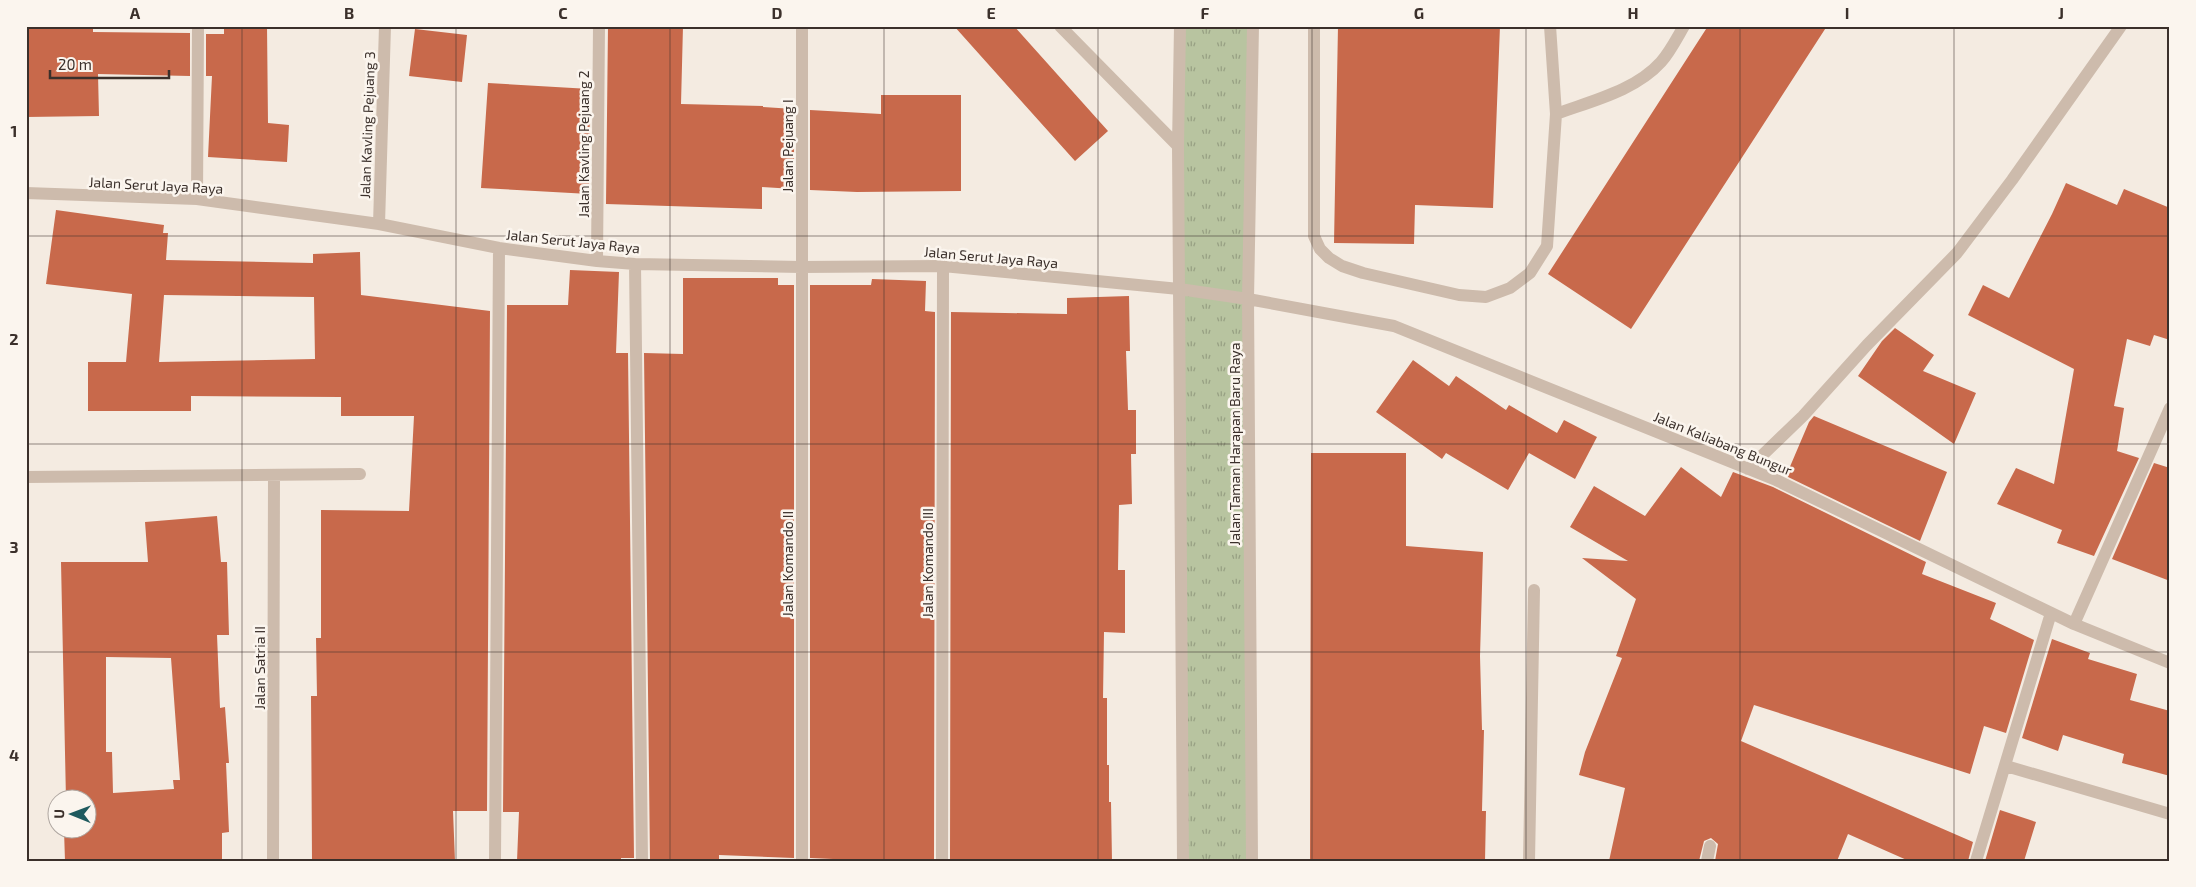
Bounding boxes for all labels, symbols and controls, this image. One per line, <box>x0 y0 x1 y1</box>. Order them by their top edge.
text: A <box>130 3 141 22</box>
text: B <box>344 3 354 22</box>
text: C <box>558 3 568 22</box>
text: D <box>772 3 783 22</box>
text: E <box>986 3 996 22</box>
text: F <box>1201 3 1210 22</box>
text: G <box>1414 3 1424 22</box>
text: H <box>1627 3 1639 22</box>
text: I <box>1845 3 1849 22</box>
text: J <box>2058 3 2064 22</box>
scale bar <box>50 48 169 80</box>
street label: Jalan Kavling Pejuang 3 <box>356 51 378 199</box>
text: 20 m <box>58 55 92 73</box>
street label: Jalan Kavling Pejuang 2 <box>575 70 592 218</box>
street label: Jalan Pejuang I <box>779 99 796 193</box>
text: 1 <box>11 121 17 140</box>
street label: Jalan Serut Jaya Raya <box>88 173 224 197</box>
street label: Jalan Serut Jaya Raya <box>505 226 641 256</box>
street label: Jalan Serut Jaya Raya <box>923 243 1059 271</box>
text: 2 <box>9 329 19 348</box>
street label: Jalan Taman Harapan Baru Raya <box>1226 343 1243 545</box>
street label: Jalan Kaliabang Bungur <box>1651 407 1795 479</box>
street label: Jalan Komando III <box>919 508 936 618</box>
street label: Jalan Komando II <box>779 511 796 617</box>
text: 3 <box>9 537 19 556</box>
street label: Jalan Satria II <box>251 626 268 710</box>
text: 4 <box>9 745 19 764</box>
north arrow <box>48 790 98 840</box>
text: U <box>50 809 67 819</box>

